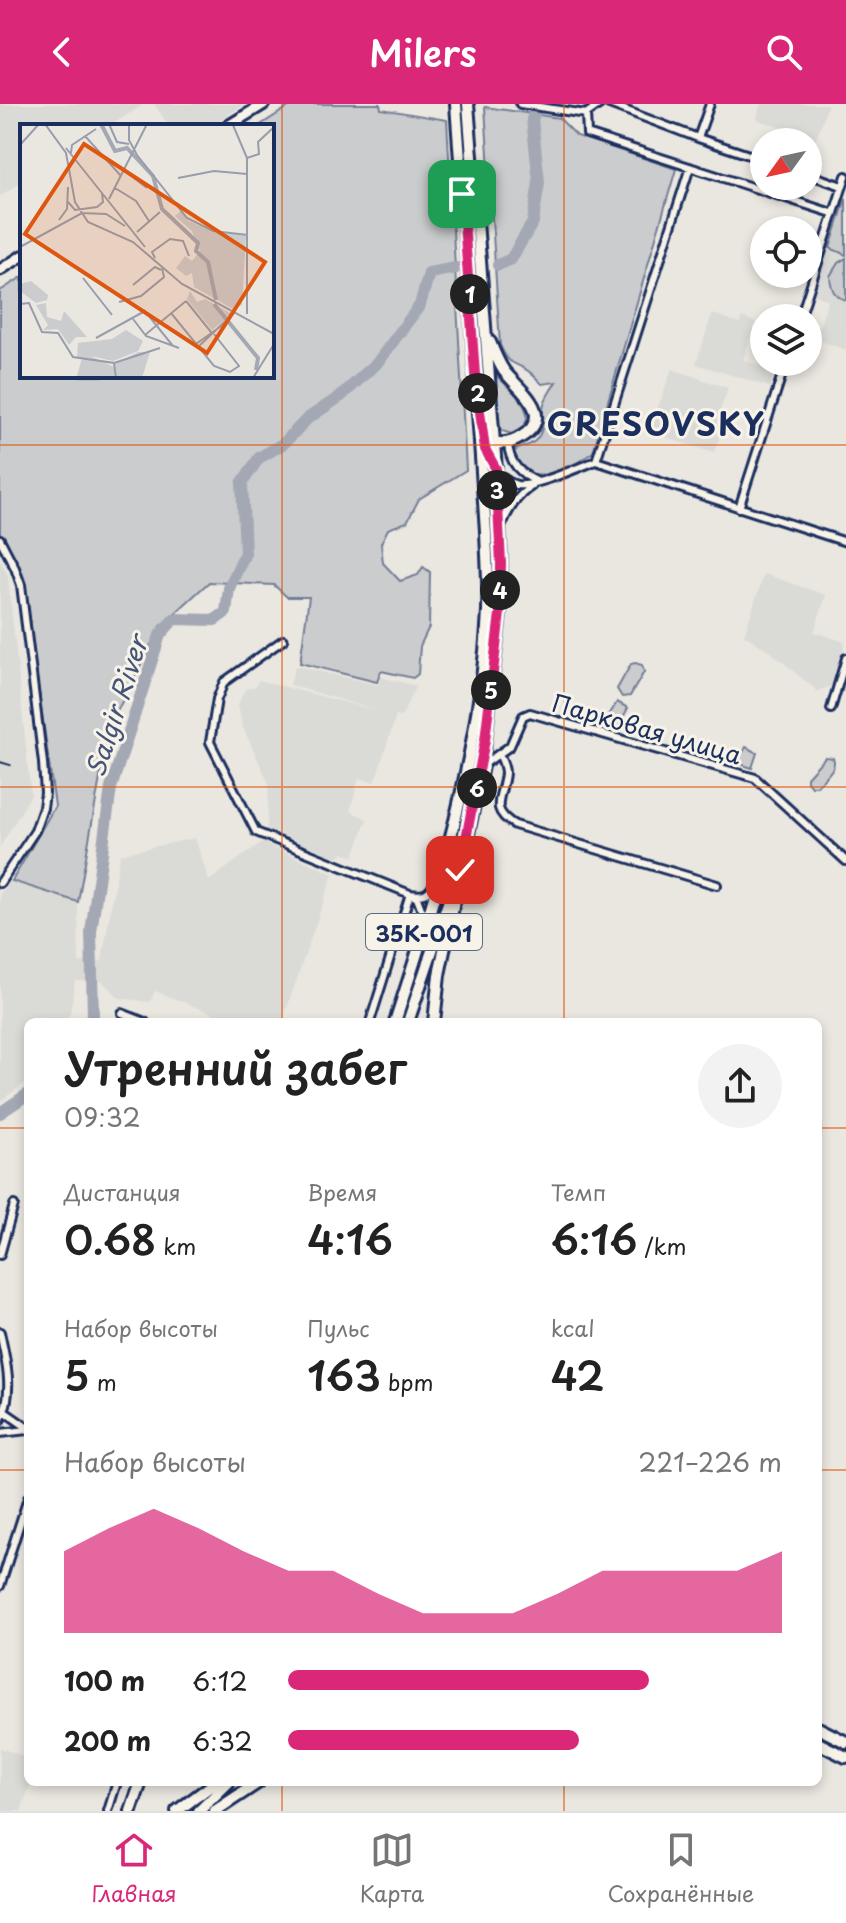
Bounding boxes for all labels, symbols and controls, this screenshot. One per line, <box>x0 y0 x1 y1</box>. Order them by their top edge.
text: Milers <box>369 25 477 79</box>
icon: back <box>40 30 84 74</box>
icon: search <box>762 30 806 74</box>
inset map <box>20 124 274 378</box>
north arrow <box>750 128 822 200</box>
map controls <box>750 128 822 376</box>
pin <box>428 160 496 228</box>
icon: arrive <box>440 172 484 216</box>
button: locate <box>750 216 822 288</box>
pin: 1 <box>450 274 490 314</box>
text: 1 <box>465 277 475 310</box>
button: layers <box>750 304 822 376</box>
pin: 2 <box>458 373 498 413</box>
text: 2 <box>470 376 486 409</box>
district label: GRESOVSKY <box>547 399 765 447</box>
pin: 3 <box>477 470 517 510</box>
text: 3 <box>490 473 504 506</box>
pin: 4 <box>480 570 520 610</box>
text: 4 <box>493 573 507 606</box>
water label: Salgir River <box>75 627 158 782</box>
pin: 5 <box>471 670 511 710</box>
text: 5 <box>484 673 498 706</box>
street label: Парковая улица <box>548 684 746 772</box>
pin: 6 <box>457 768 497 808</box>
text: 6 <box>469 771 485 804</box>
pin <box>426 836 494 904</box>
icon: check <box>438 848 482 892</box>
road number: 35К-001 <box>366 914 482 950</box>
text: Утренний забег <box>64 1034 407 1100</box>
button: share <box>698 1044 782 1128</box>
text: 09:32 <box>64 1097 141 1136</box>
text: Дистанция <box>64 1175 181 1208</box>
text: Время <box>307 1175 378 1208</box>
text: Темп <box>551 1175 606 1208</box>
text: 0.68 <box>64 1208 156 1269</box>
text: 4:16 <box>307 1208 393 1269</box>
text: 6:16 <box>551 1208 637 1269</box>
text: km <box>156 1229 196 1262</box>
text: /km <box>637 1229 687 1262</box>
text: Набор высоты <box>64 1311 218 1344</box>
text: Пульс <box>307 1311 370 1344</box>
text: kcal <box>551 1311 595 1344</box>
text: 5 <box>64 1344 90 1405</box>
text: 163 <box>307 1344 381 1405</box>
text: 42 <box>551 1344 605 1405</box>
text: m <box>90 1365 117 1398</box>
text: bpm <box>381 1365 434 1398</box>
text: Набор высоты <box>64 1442 246 1481</box>
text: 221–226 m <box>638 1442 782 1481</box>
text: 100 m <box>64 1661 145 1700</box>
text: 6:12 <box>192 1661 248 1700</box>
text: 200 m <box>64 1721 151 1760</box>
text: 6:32 <box>192 1721 253 1760</box>
tab: Главная <box>92 1828 177 1909</box>
tab: Карта <box>360 1828 424 1909</box>
tab: Сохранённые <box>607 1828 754 1909</box>

